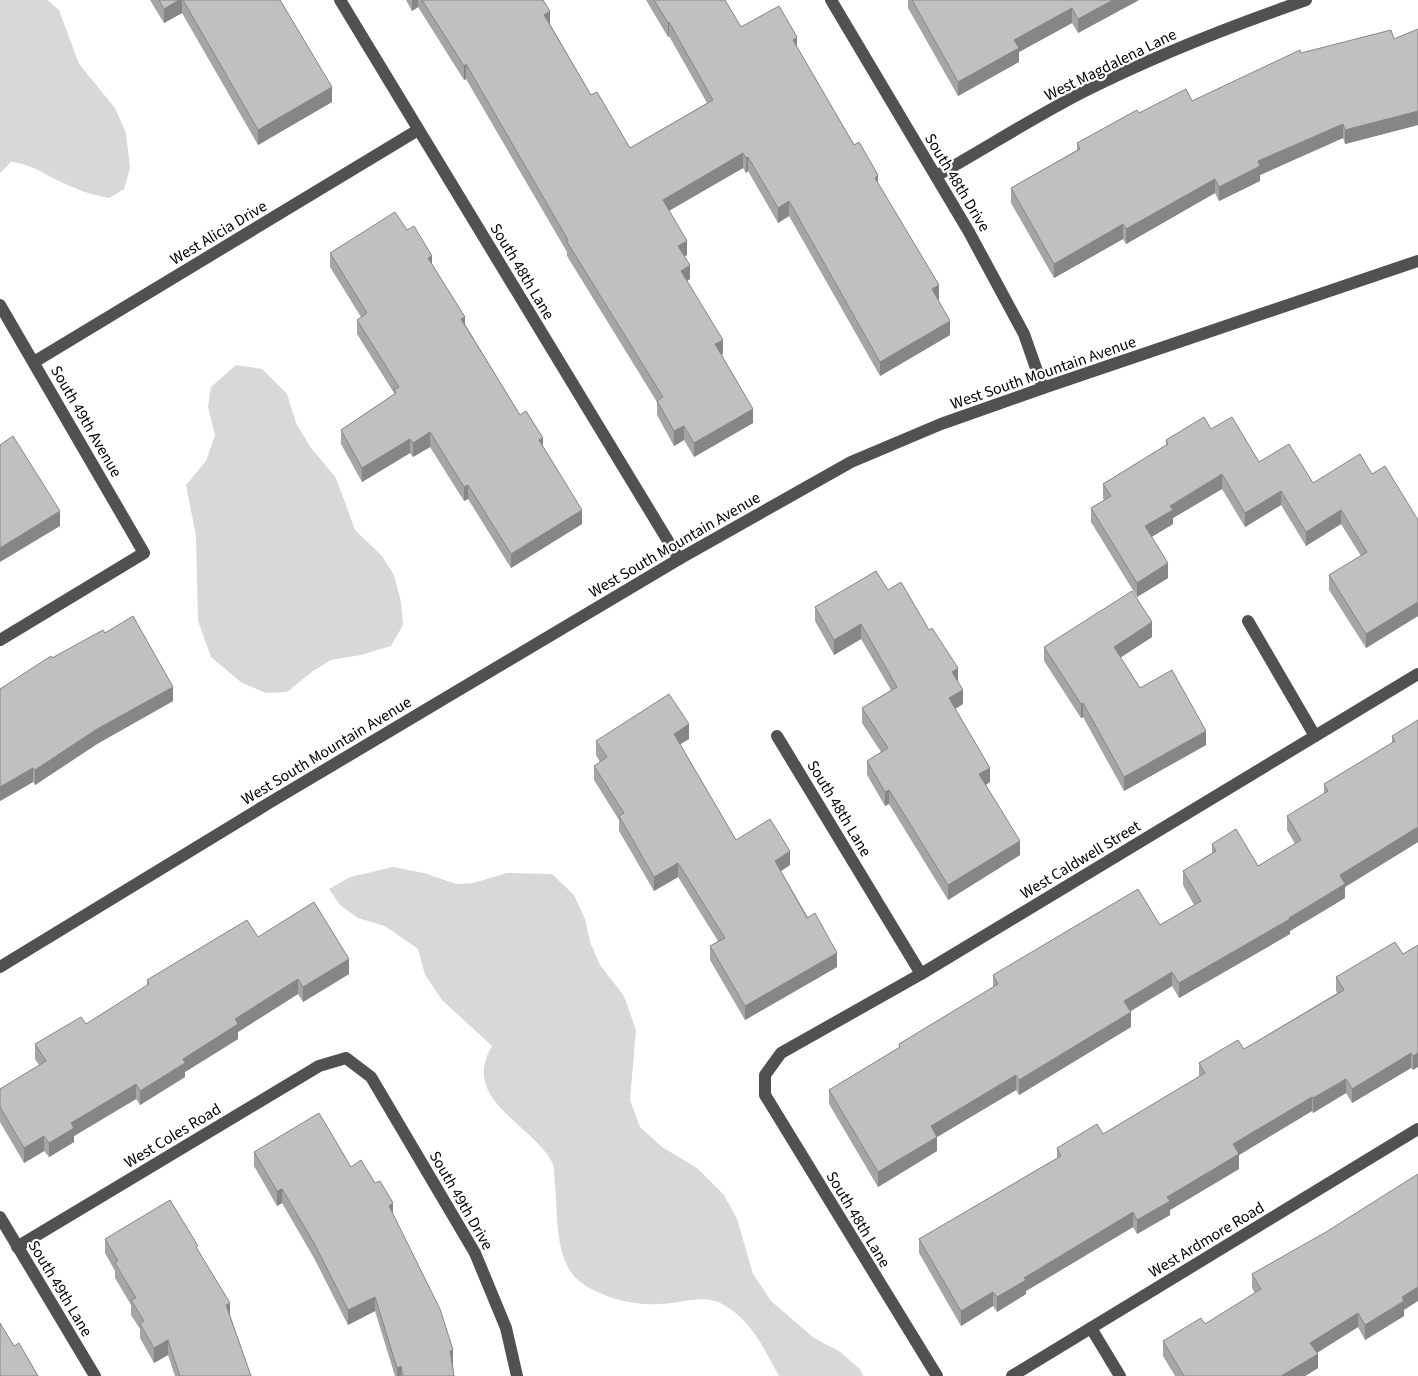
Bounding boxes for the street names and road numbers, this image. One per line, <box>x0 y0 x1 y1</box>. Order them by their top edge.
street label: West Magdalena Lane <box>1041 23 1180 106</box>
street label: South 48th Drive <box>919 129 995 236</box>
street label: West Alicia Drive <box>166 195 271 270</box>
street label: South 48th Lane <box>485 219 560 324</box>
street label: West South Mountain Avenue <box>948 331 1139 415</box>
street label: South 49th Avenue <box>45 362 127 482</box>
street label: West South Mountain Avenue <box>585 487 764 603</box>
street label: West South Mountain Avenue <box>237 691 416 810</box>
street label: South 48th Lane <box>802 756 877 861</box>
street label: West Caldwell Street <box>1016 815 1145 904</box>
street label: West Coles Road <box>120 1098 225 1174</box>
street label: South 49th Drive <box>424 1147 498 1254</box>
street label: South 48th Lane <box>821 1167 896 1272</box>
street label: West Ardmore Road <box>1145 1197 1268 1283</box>
street label: South 49th Lane <box>23 1236 98 1341</box>

